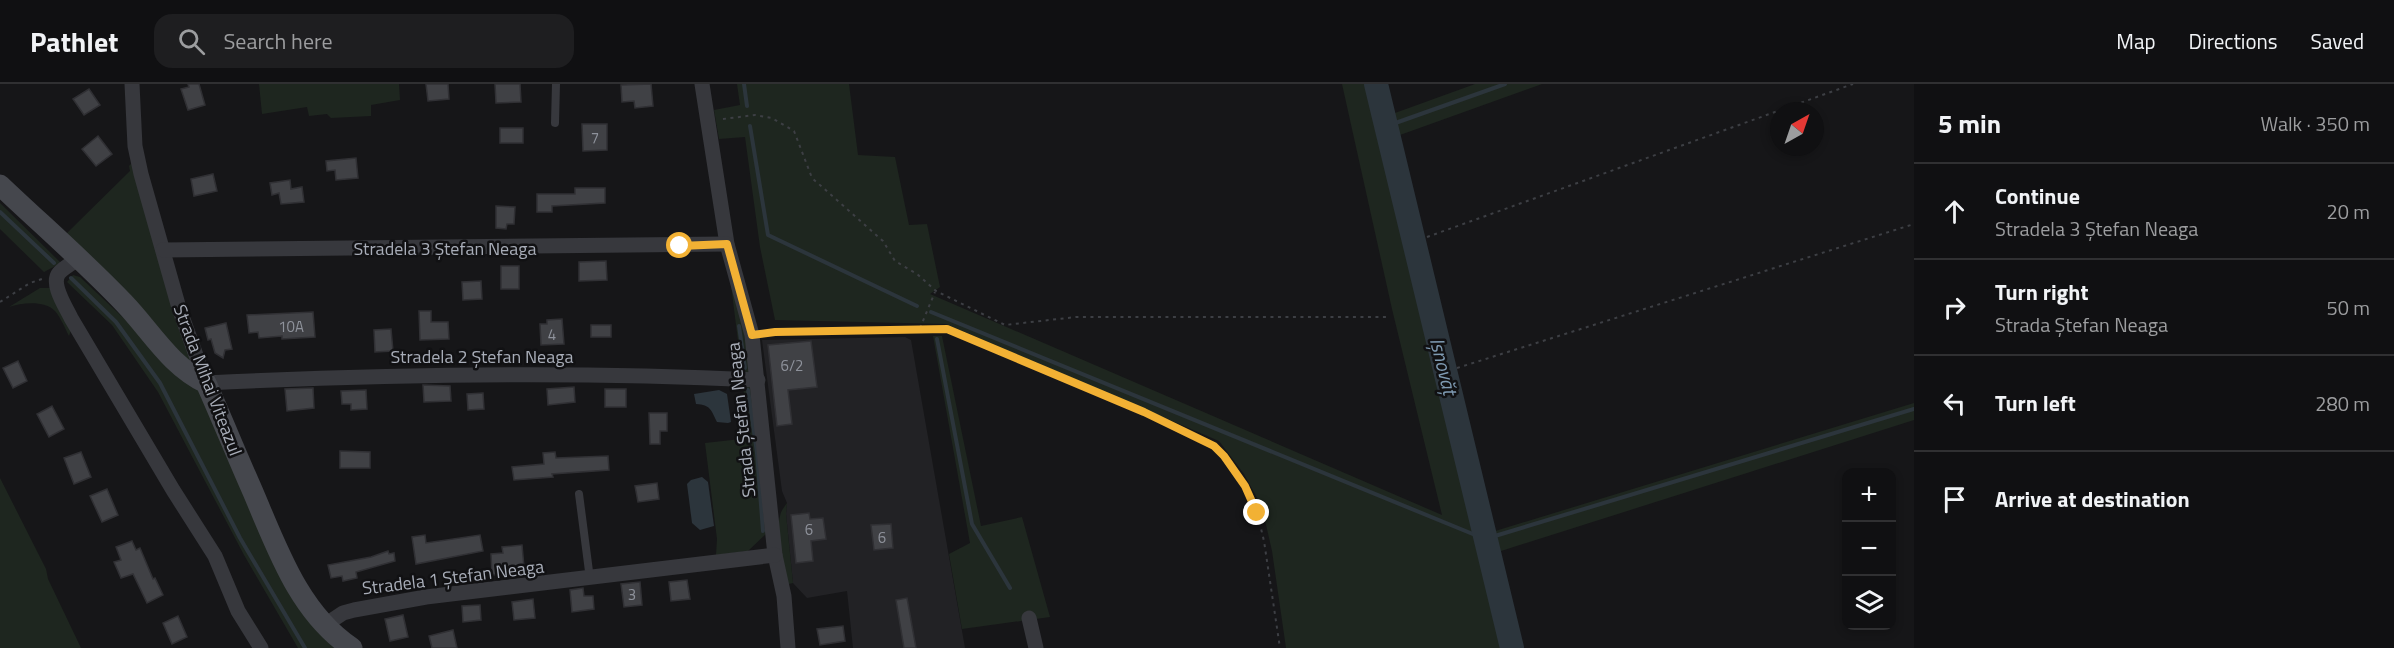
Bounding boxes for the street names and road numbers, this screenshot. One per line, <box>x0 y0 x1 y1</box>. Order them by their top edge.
street label: Stradela 3 Ștefan Neaga <box>353 235 537 262</box>
street label: Strada Mihai Viteazul <box>167 300 249 460</box>
street label: Strada Ștefan Neaga <box>719 341 763 499</box>
street label: Stradela 2 Ștefan Neaga <box>390 343 574 370</box>
street label: Stradela 1 Ștefan Neaga <box>361 552 545 602</box>

